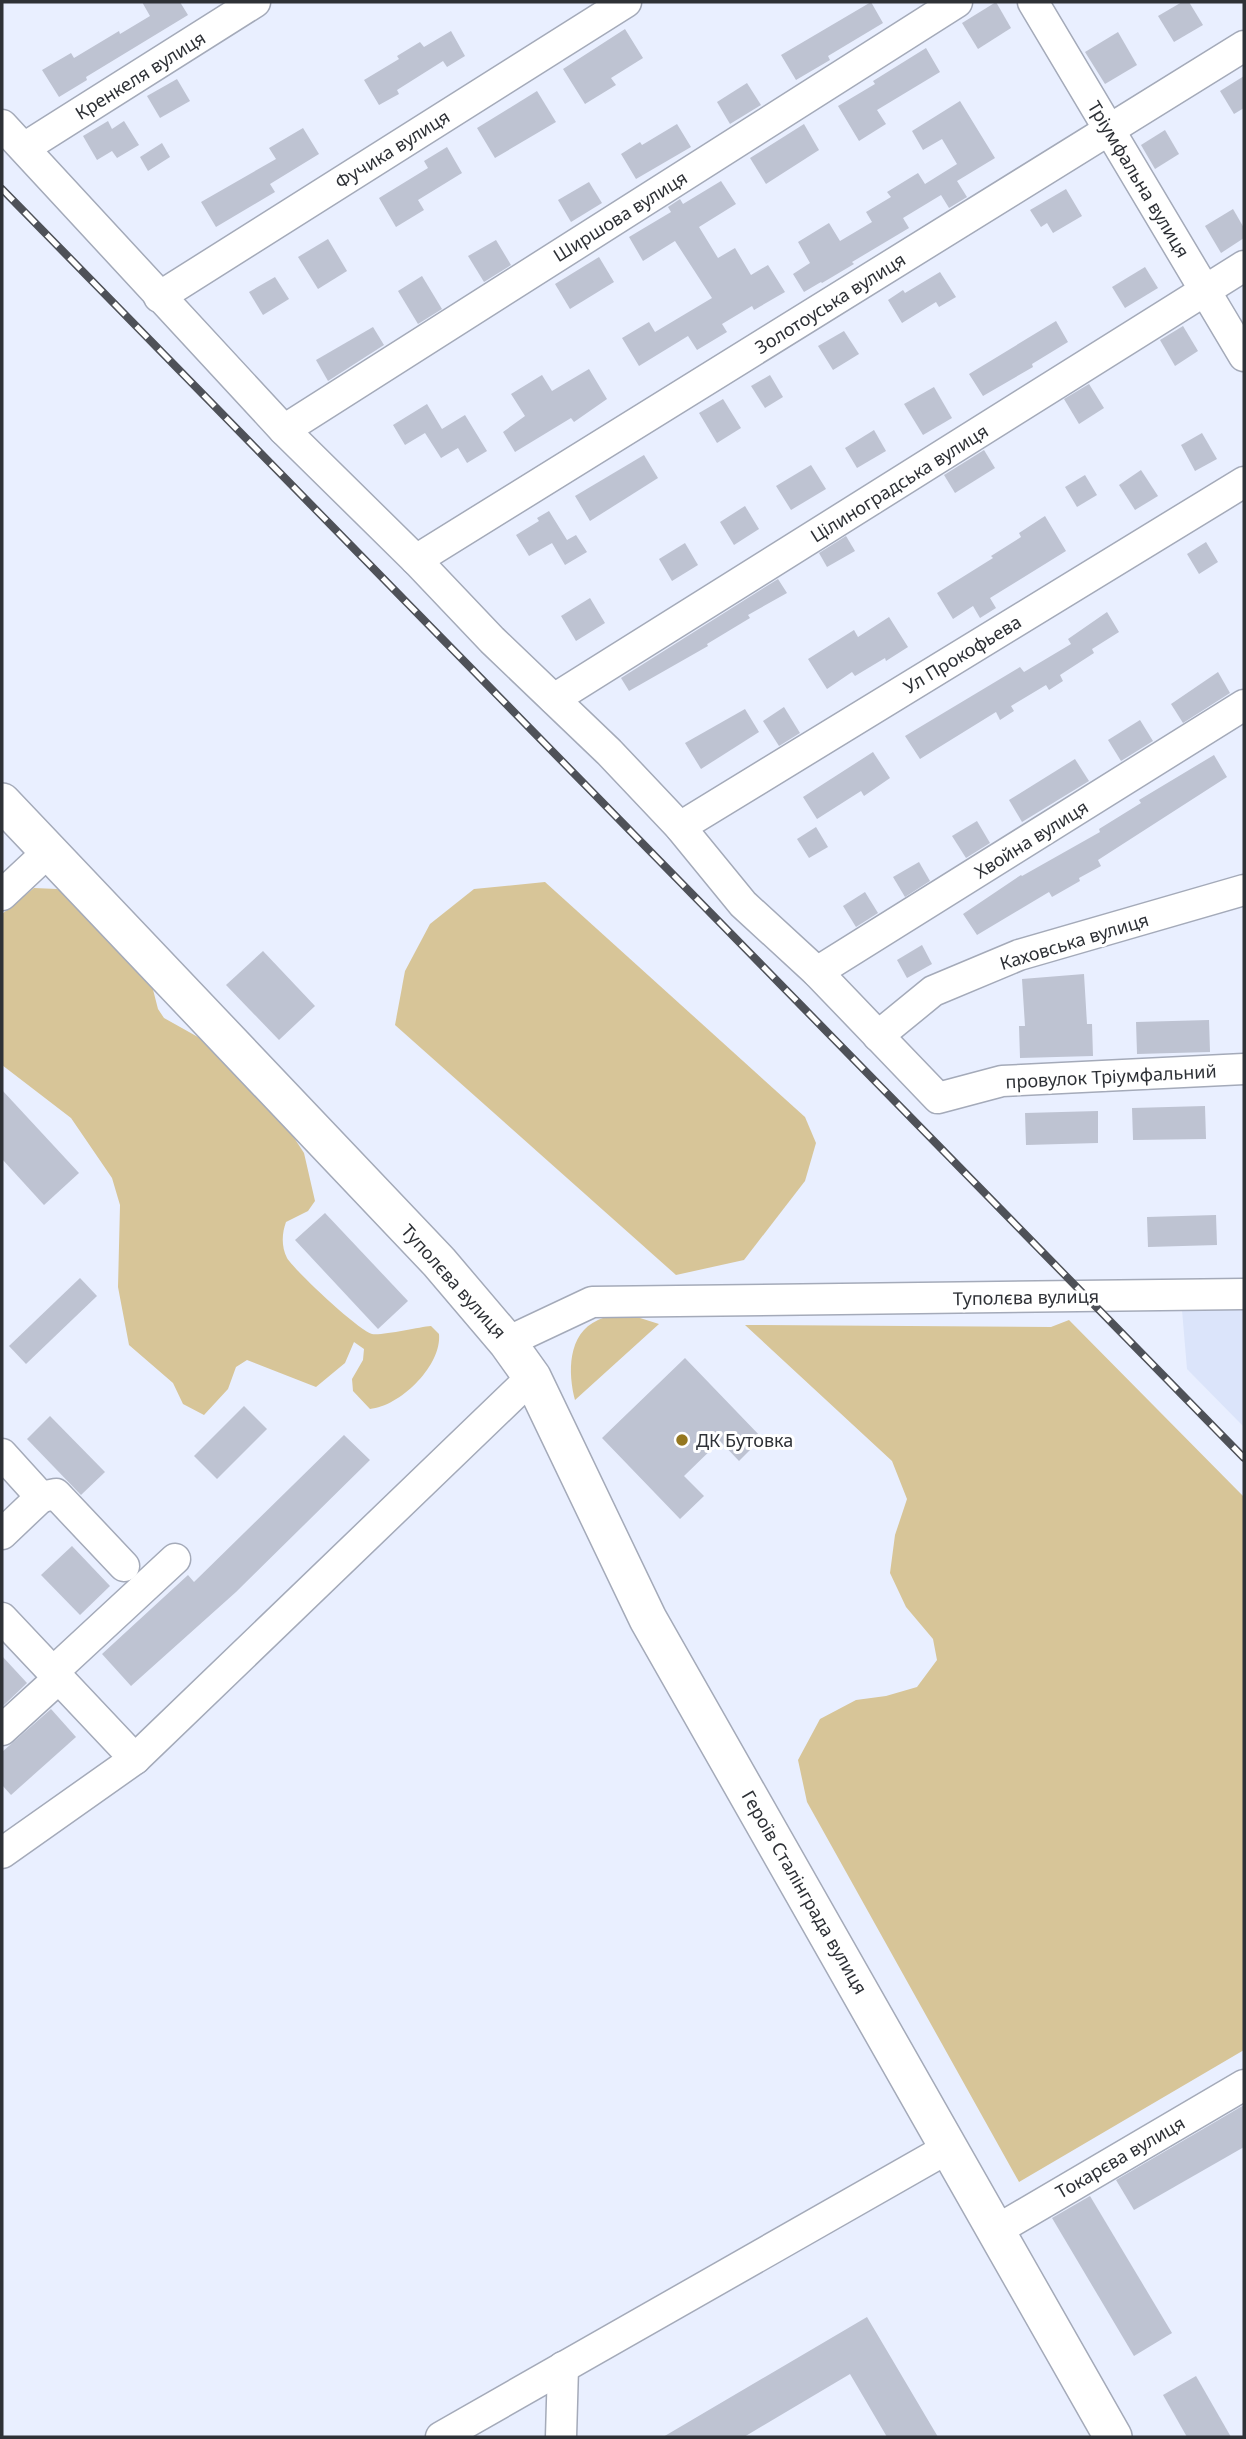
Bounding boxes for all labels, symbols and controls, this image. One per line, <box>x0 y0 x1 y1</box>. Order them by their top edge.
street label: Кренкеля вулиця <box>70 25 210 125</box>
street label: Тріумфальна вулиця <box>1083 96 1195 262</box>
street label: Фучика вулиця <box>330 104 454 194</box>
street label: Ширшова вулиця <box>548 165 692 267</box>
street label: Золотоуська вулиця <box>750 247 910 359</box>
street label: Цілиноградська вулиця <box>806 418 992 548</box>
street label: Ул Прокофьева <box>899 609 1025 699</box>
street label: Хвойна вулиця <box>970 794 1092 884</box>
street label: Каховська вулиця <box>997 907 1151 975</box>
street label: провулок Тріумфальний <box>1005 1058 1217 1094</box>
street label: Туполєва вулиця <box>396 1219 512 1343</box>
street label: Туполєва вулиця <box>953 1284 1099 1310</box>
place label: ДК Бутовка <box>696 1428 793 1452</box>
marker: ДК Бутовка <box>674 1432 690 1448</box>
street label: Героїв Сталінграда вулиця <box>737 1786 873 1998</box>
street label: Токарєва вулиця <box>1051 2110 1189 2204</box>

